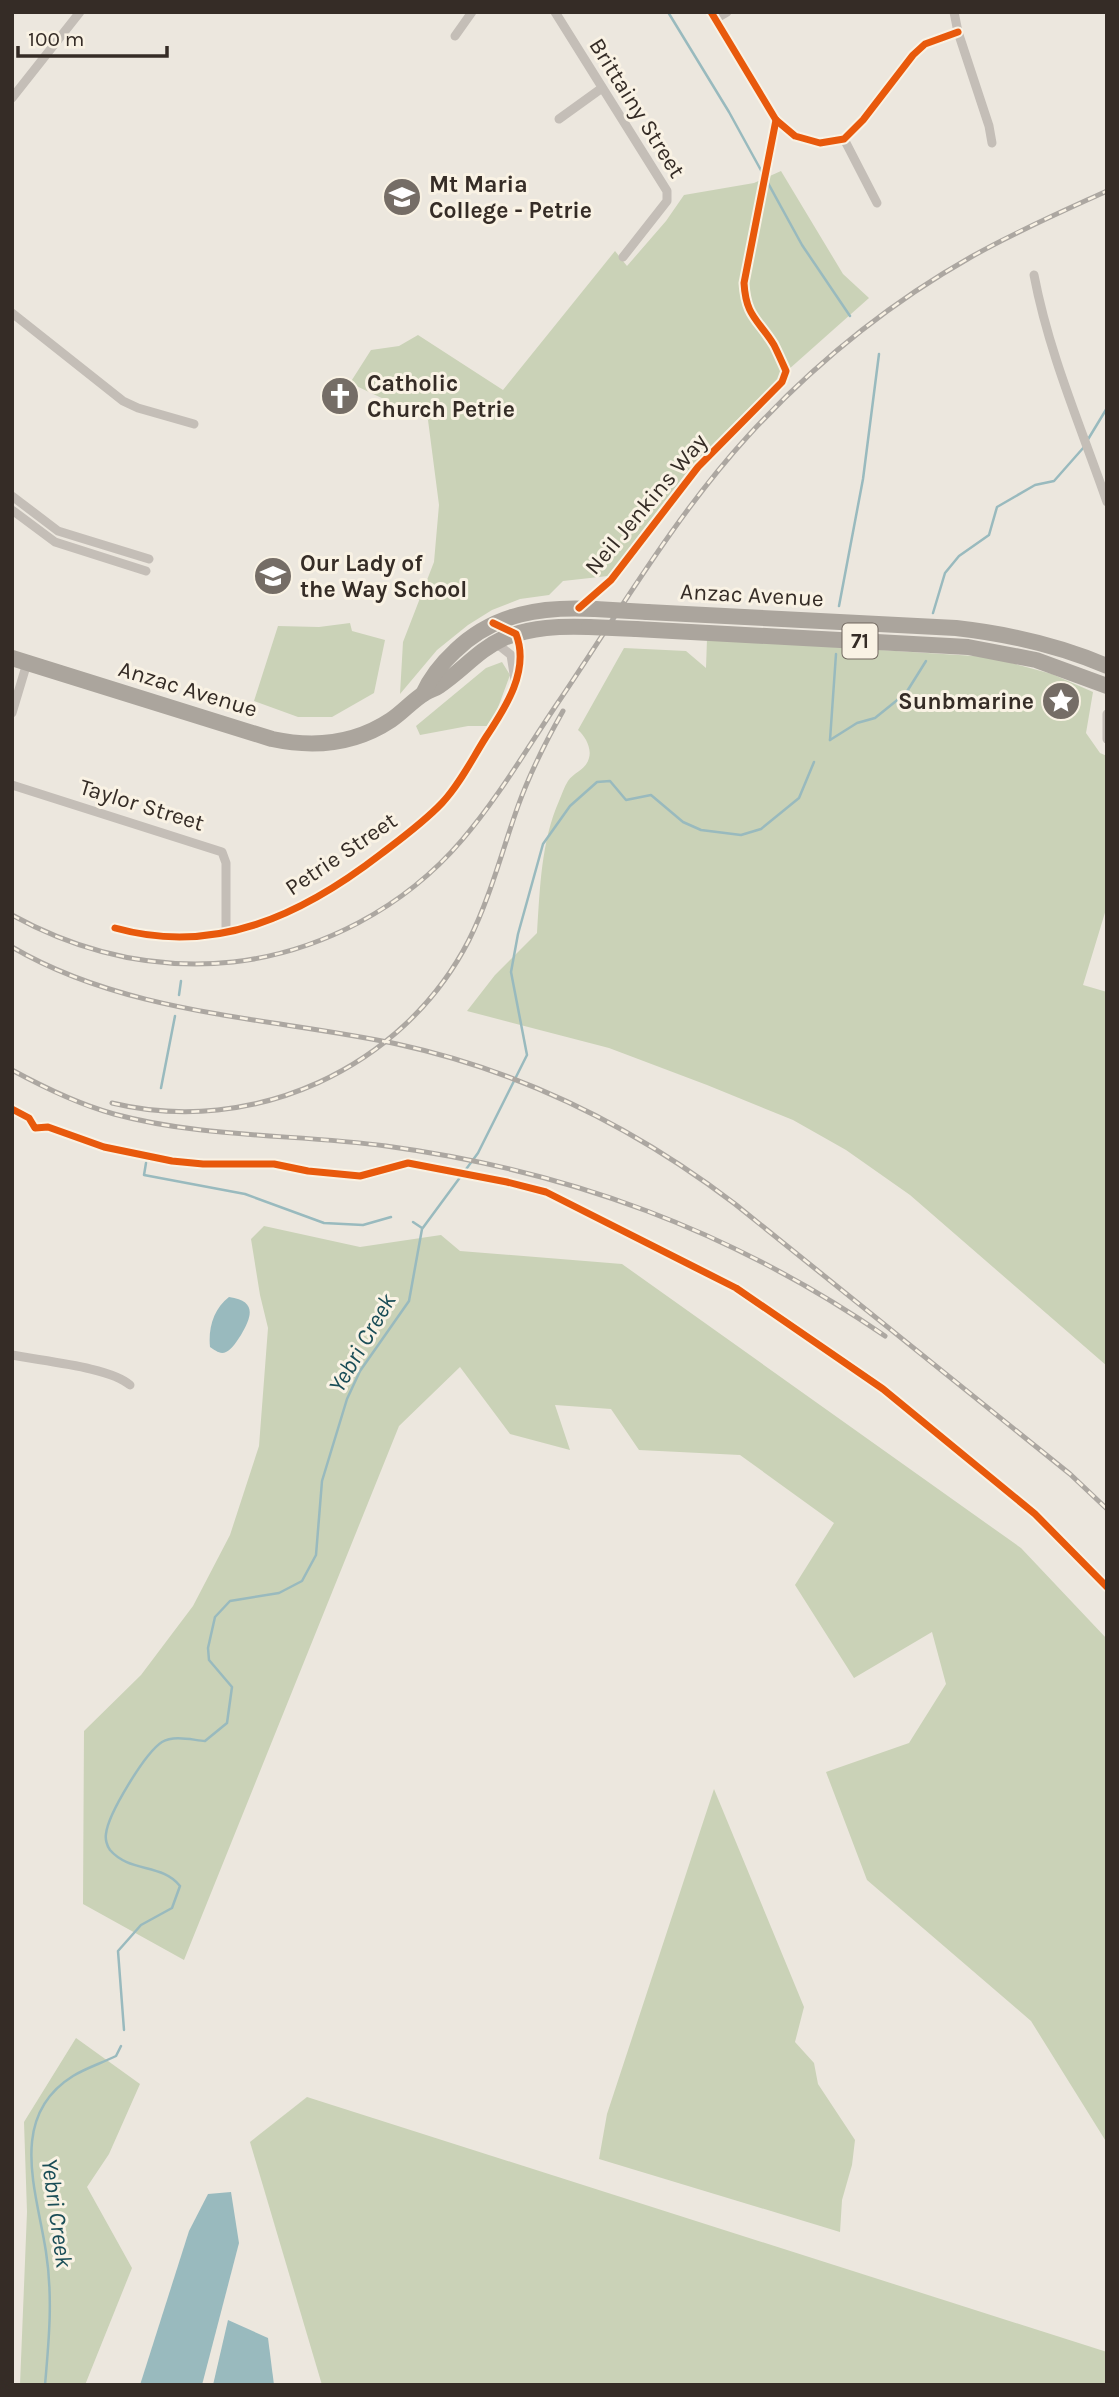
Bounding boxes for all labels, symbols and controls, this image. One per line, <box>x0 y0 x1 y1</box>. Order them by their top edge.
scale bar <box>18 14 166 58</box>
text: 100 m <box>28 27 85 51</box>
street label: Brittainy Street <box>583 33 691 183</box>
place label: Mt Maria College - Petrie <box>429 171 592 224</box>
school or university icon: Mt Maria College - Petrie <box>381 176 423 218</box>
place label: Catholic Church Petrie <box>367 370 515 423</box>
church icon: Catholic Church Petrie <box>319 375 361 417</box>
street label: Neil Jenkins Way <box>579 428 713 580</box>
place label: Our Lady of the Way School <box>300 550 467 603</box>
school or university icon: Our Lady of the Way School <box>252 555 294 597</box>
street label: Anzac Avenue <box>680 578 824 612</box>
road number: 71 <box>842 624 878 658</box>
street label: Anzac Avenue <box>115 655 261 723</box>
place icon: Sunbmarine <box>1040 680 1082 722</box>
place label: Sunbmarine <box>898 688 1034 715</box>
street label: Taylor Street <box>76 773 208 837</box>
street label: Petrie Street <box>280 807 402 901</box>
water label: Yebri Creek <box>322 1288 402 1398</box>
water label: Yebri Creek <box>35 2157 79 2270</box>

